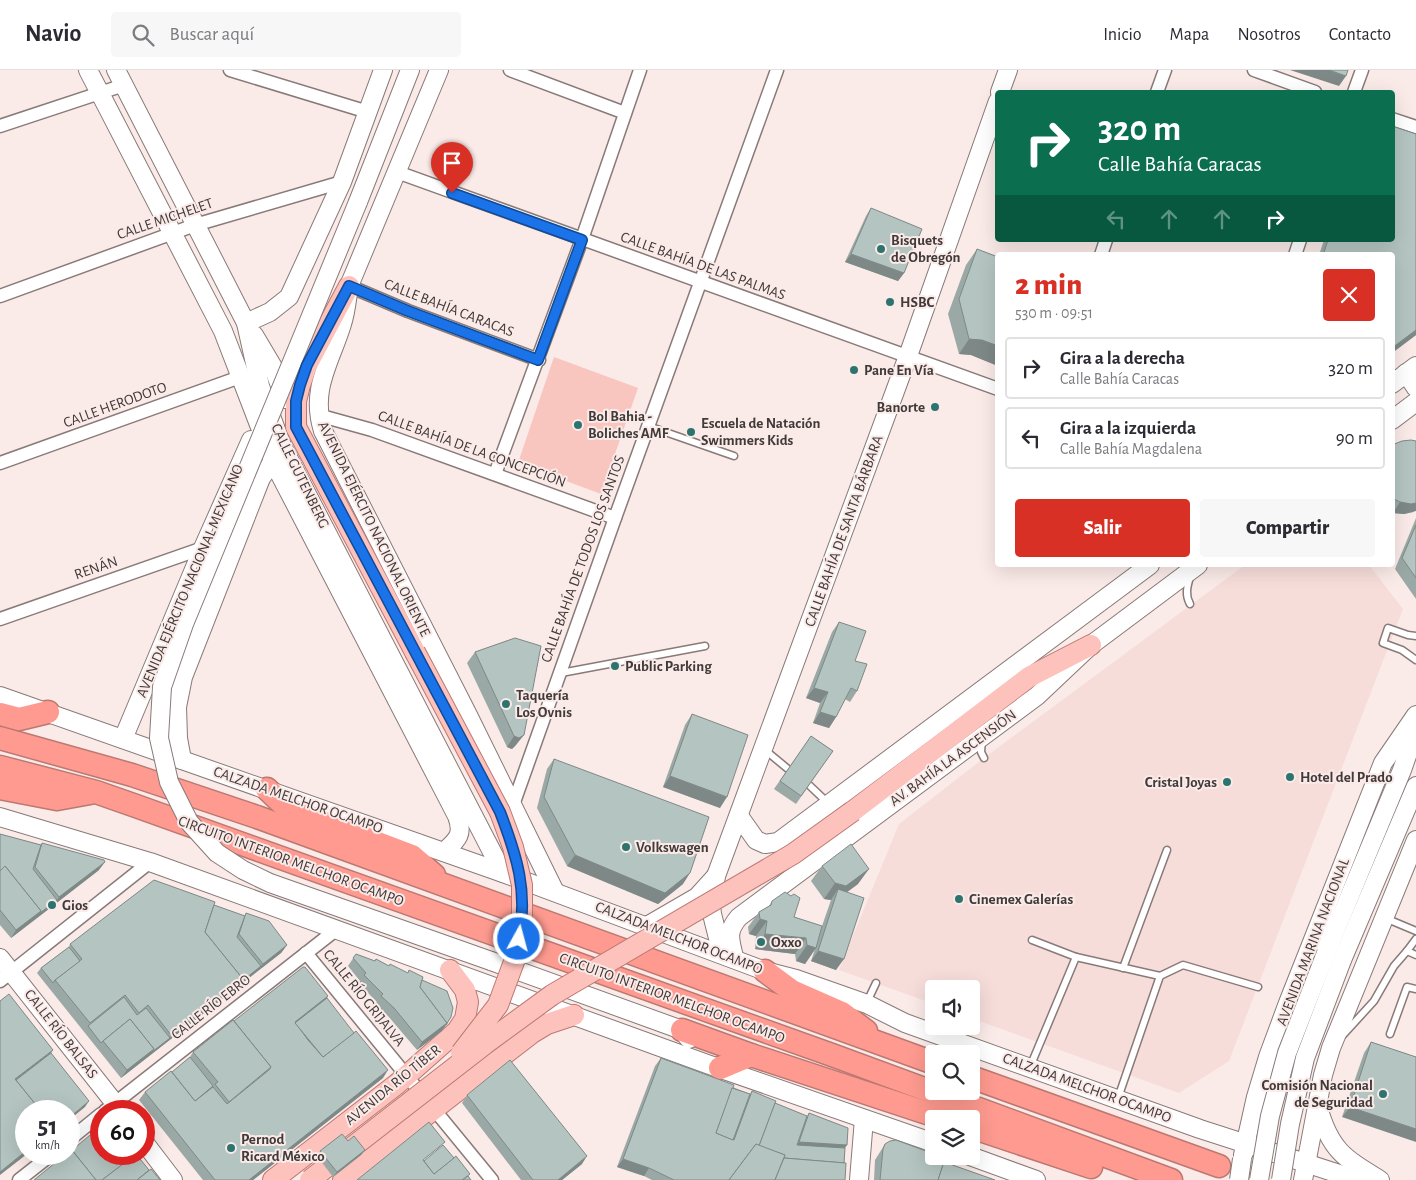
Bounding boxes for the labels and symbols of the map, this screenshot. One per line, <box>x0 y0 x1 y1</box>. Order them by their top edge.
pin <box>431 142 473 193</box>
street label: CALLE MICHELET <box>115 195 216 242</box>
street label: CALLE BAHÍA DE LAS PALMAS <box>619 227 788 303</box>
place label: Bisquets de Obregón <box>891 233 961 265</box>
marker: Bisquets de Obregón <box>875 243 887 255</box>
street label: CALLE BAHÍA CARACAS <box>382 274 517 340</box>
place label: HSBC <box>900 295 935 310</box>
marker: HSBC <box>884 296 896 308</box>
place label: Pane En Vía <box>864 363 934 378</box>
marker: Pane En Vía <box>848 364 860 376</box>
street label: CALLE HERODOTO <box>61 379 169 431</box>
place label: Banorte <box>877 400 925 415</box>
marker: Banorte <box>929 401 941 413</box>
street label: CALLE BAHÍA DE LA CONCEPCIÓN <box>376 406 569 490</box>
place label: Bol Bahia - Boliches AMF <box>588 409 670 441</box>
place label: Escuela de Natación Swimmers Kids <box>701 416 820 448</box>
street label: AVENIDA EJÉRCITO NACIONAL ORIENTE <box>315 418 435 639</box>
marker: Bol Bahia - Boliches AMF <box>572 419 584 431</box>
street label: CALLE GUTENBERG <box>268 421 332 531</box>
marker: Escuela de Natación Swimmers Kids <box>685 426 697 438</box>
street label: CALLE BAHÍA DE SANTA BÁRBARA <box>800 432 886 629</box>
street label: CALLE BAHÍA DE TODOS LOS SANTOS <box>537 453 628 665</box>
street label: AVENIDA EJÉRCITO NACIONAL MEXICANO <box>132 461 246 700</box>
street label: RENÁN <box>72 552 120 582</box>
place label: Public Parking <box>625 659 712 674</box>
marker: Public Parking <box>609 660 621 672</box>
place label: Taquería Los Ovnis <box>516 688 572 720</box>
marker: Taquería Los Ovnis <box>500 698 512 710</box>
street label: AV. BAHÍA LA ASCENSIÓN <box>886 705 1019 809</box>
street label: CALZADA MELCHOR OCAMPO <box>211 764 385 836</box>
place label: Hotel del Prado <box>1300 770 1393 785</box>
marker: Hotel del Prado <box>1284 771 1296 783</box>
place label: Cristal Joyas <box>1145 775 1217 790</box>
marker: Cristal Joyas <box>1221 776 1233 788</box>
street label: CIRCUITO INTERIOR MELCHOR OCAMPO <box>176 813 406 909</box>
place label: Volkswagen <box>636 840 709 855</box>
marker: Volkswagen <box>620 841 632 853</box>
street label: AVENIDA MARINA NACIONAL <box>1274 855 1352 1028</box>
place label: Cinemex Galerías <box>969 892 1073 907</box>
marker: Cinemex Galerías <box>953 893 965 905</box>
place label: Gios <box>62 898 88 913</box>
marker: Gios <box>46 899 58 911</box>
street label: CALZADA MELCHOR OCAMPO <box>593 899 765 977</box>
position arrow <box>492 912 544 964</box>
place label: Oxxo <box>771 935 802 950</box>
marker: Oxxo <box>755 936 767 948</box>
street label: CALLE RÍO GRIJALVA <box>321 946 409 1049</box>
street label: CIRCUITO INTERIOR MELCHOR OCAMPO <box>557 950 787 1046</box>
street label: CALLE RÍO EBRO <box>167 970 253 1042</box>
street label: CALLE RÍO BALSAS <box>22 985 102 1081</box>
street label: AVENIDA RÍO TÍBER <box>341 1040 444 1128</box>
street label: CALZADA MELCHOR OCAMPO <box>1001 1051 1173 1125</box>
place label: Comisión Nacional de Seguridad <box>1261 1078 1373 1110</box>
marker: Comisión Nacional de Seguridad <box>1377 1088 1389 1100</box>
speed limit sign: 60 <box>90 1100 155 1165</box>
place label: Pernod Ricard México <box>241 1132 325 1164</box>
marker: Pernod Ricard México <box>225 1142 237 1154</box>

